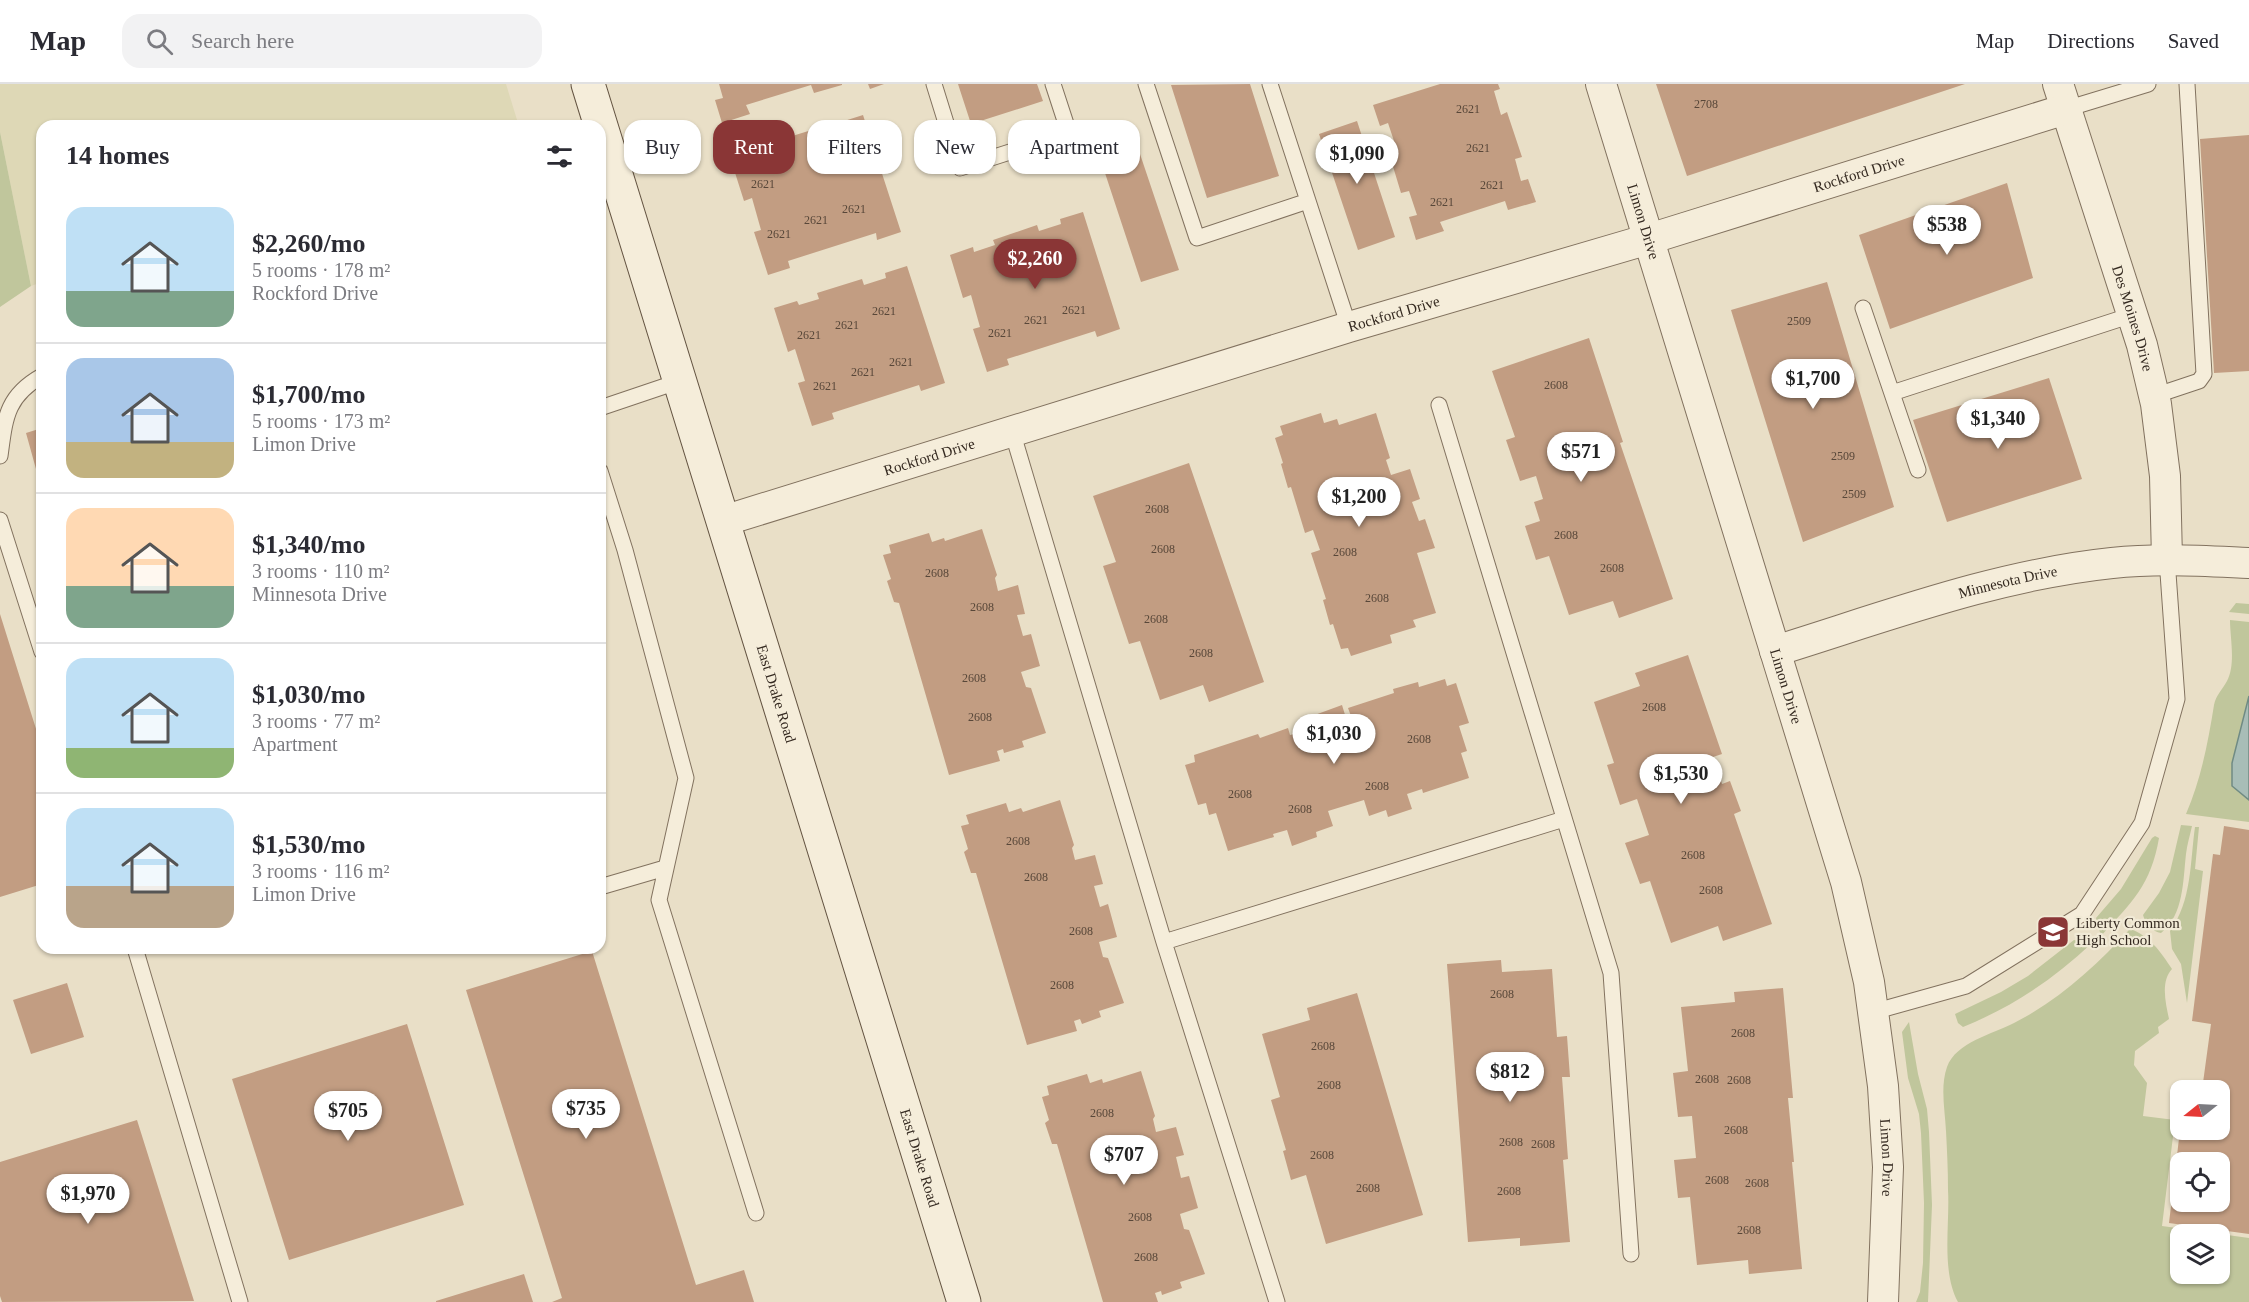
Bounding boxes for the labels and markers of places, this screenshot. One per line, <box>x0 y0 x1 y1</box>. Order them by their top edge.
pin: $1,090 <box>1308 134 1406 185</box>
pin: $538 <box>1911 205 1983 256</box>
pin: $2,260 <box>986 239 1084 290</box>
pin: $1,700 <box>1764 359 1862 410</box>
pin: $1,340 <box>1949 399 2047 450</box>
pin: $571 <box>1545 432 1617 483</box>
pin: $1,200 <box>1310 477 1408 528</box>
pin: $1,030 <box>1285 714 1383 765</box>
pin: $1,530 <box>1632 754 1730 805</box>
school or university icon: Liberty Common High School <box>2035 914 2071 950</box>
place label: Liberty Common High School <box>2076 915 2180 948</box>
pin: $812 <box>1474 1052 1546 1103</box>
pin: $735 <box>550 1089 622 1140</box>
pin: $705 <box>312 1091 384 1142</box>
pin: $707 <box>1088 1135 1160 1186</box>
pin: $1,970 <box>39 1174 137 1225</box>

